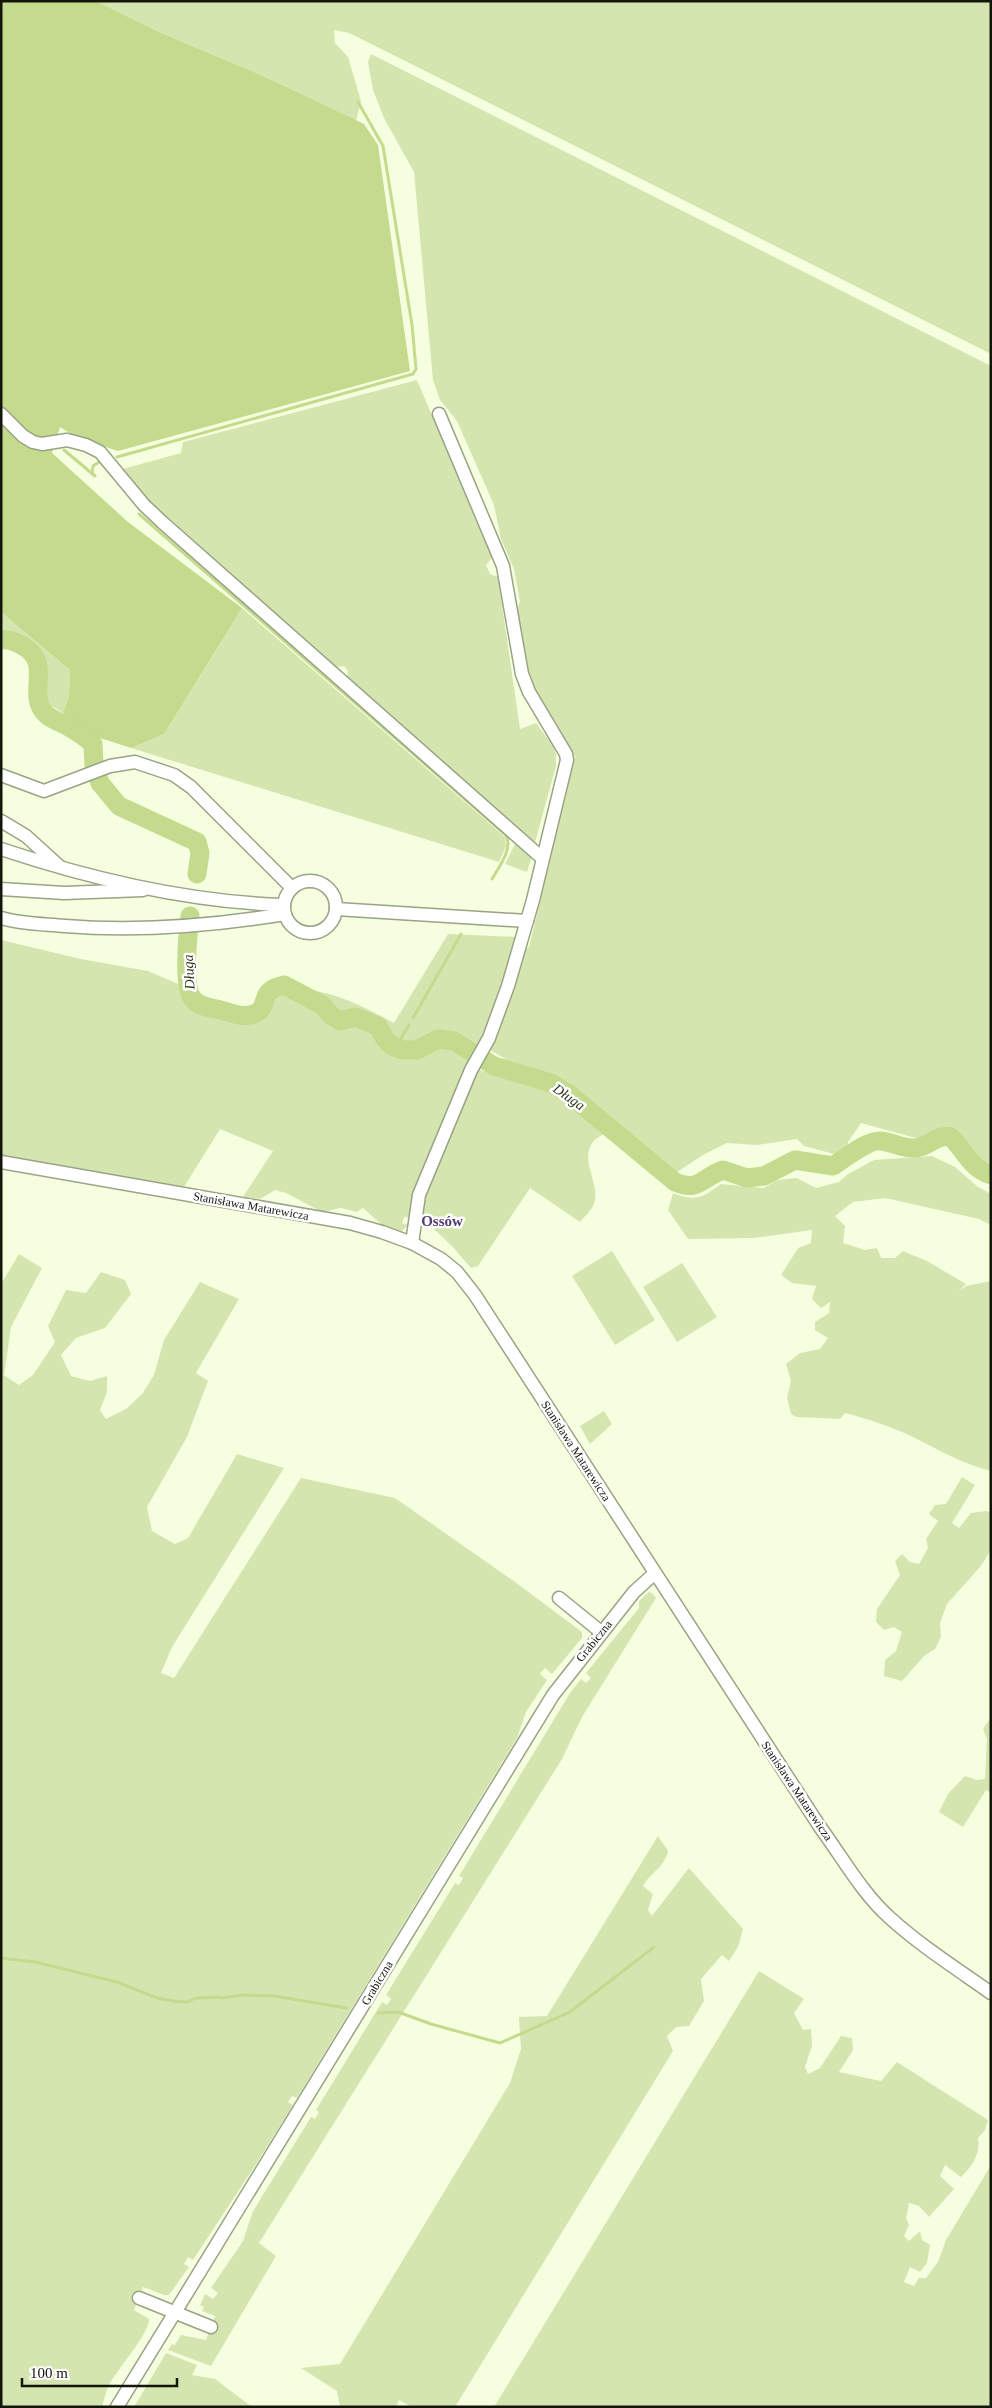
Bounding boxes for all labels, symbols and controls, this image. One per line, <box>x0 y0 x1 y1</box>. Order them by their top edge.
water label: Długa <box>181 954 197 991</box>
water label: Długa <box>550 1080 588 1113</box>
street label: Stanisława Matarewicza <box>192 1189 310 1223</box>
district label: Ossów <box>421 1213 463 1229</box>
street label: Stanisława Matarewicza <box>538 1398 614 1504</box>
street label: Grabiczna <box>573 1617 615 1665</box>
street label: Stanisława Matarewicza <box>758 1739 836 1844</box>
street label: Grabiczna <box>358 1958 396 2008</box>
scale bar <box>22 2356 178 2388</box>
text: 100 m <box>30 2365 68 2381</box>

